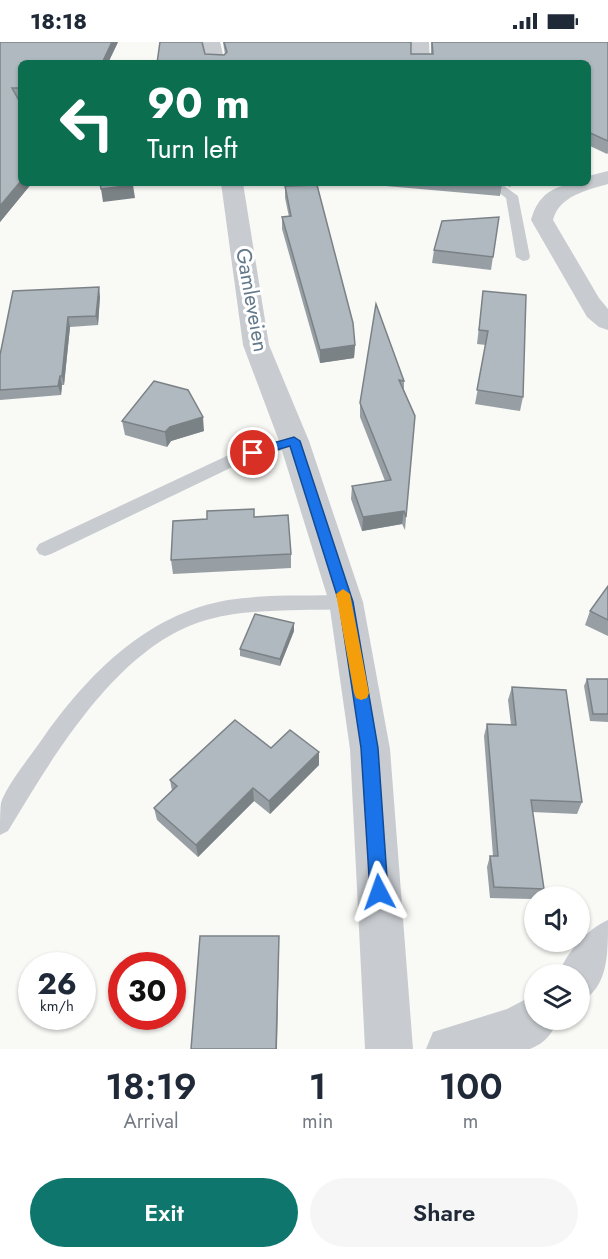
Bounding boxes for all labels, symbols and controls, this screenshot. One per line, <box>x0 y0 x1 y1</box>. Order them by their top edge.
text: 18:18 <box>30 5 87 37</box>
text: 90 m <box>147 73 250 134</box>
icon: left <box>48 84 126 162</box>
text: Turn left <box>147 129 237 168</box>
street label: Gamleveien <box>228 246 276 354</box>
pin <box>227 427 278 478</box>
icon: arrive <box>236 436 269 469</box>
position arrow <box>347 860 411 924</box>
map controls <box>524 886 590 1030</box>
button: sound <box>524 886 590 952</box>
speed limit sign: 30 <box>108 952 186 1030</box>
text: 26 <box>37 962 77 1005</box>
button: layers <box>524 964 590 1030</box>
text: km/h <box>40 995 74 1017</box>
text: 18:19 <box>105 1060 197 1112</box>
text: 1 <box>309 1060 327 1112</box>
text: 100 <box>439 1060 503 1112</box>
text: Arrival <box>123 1107 179 1136</box>
text: min <box>302 1107 333 1136</box>
text: m <box>463 1107 478 1136</box>
button: Exit <box>30 1178 298 1247</box>
button: Share <box>310 1178 578 1247</box>

